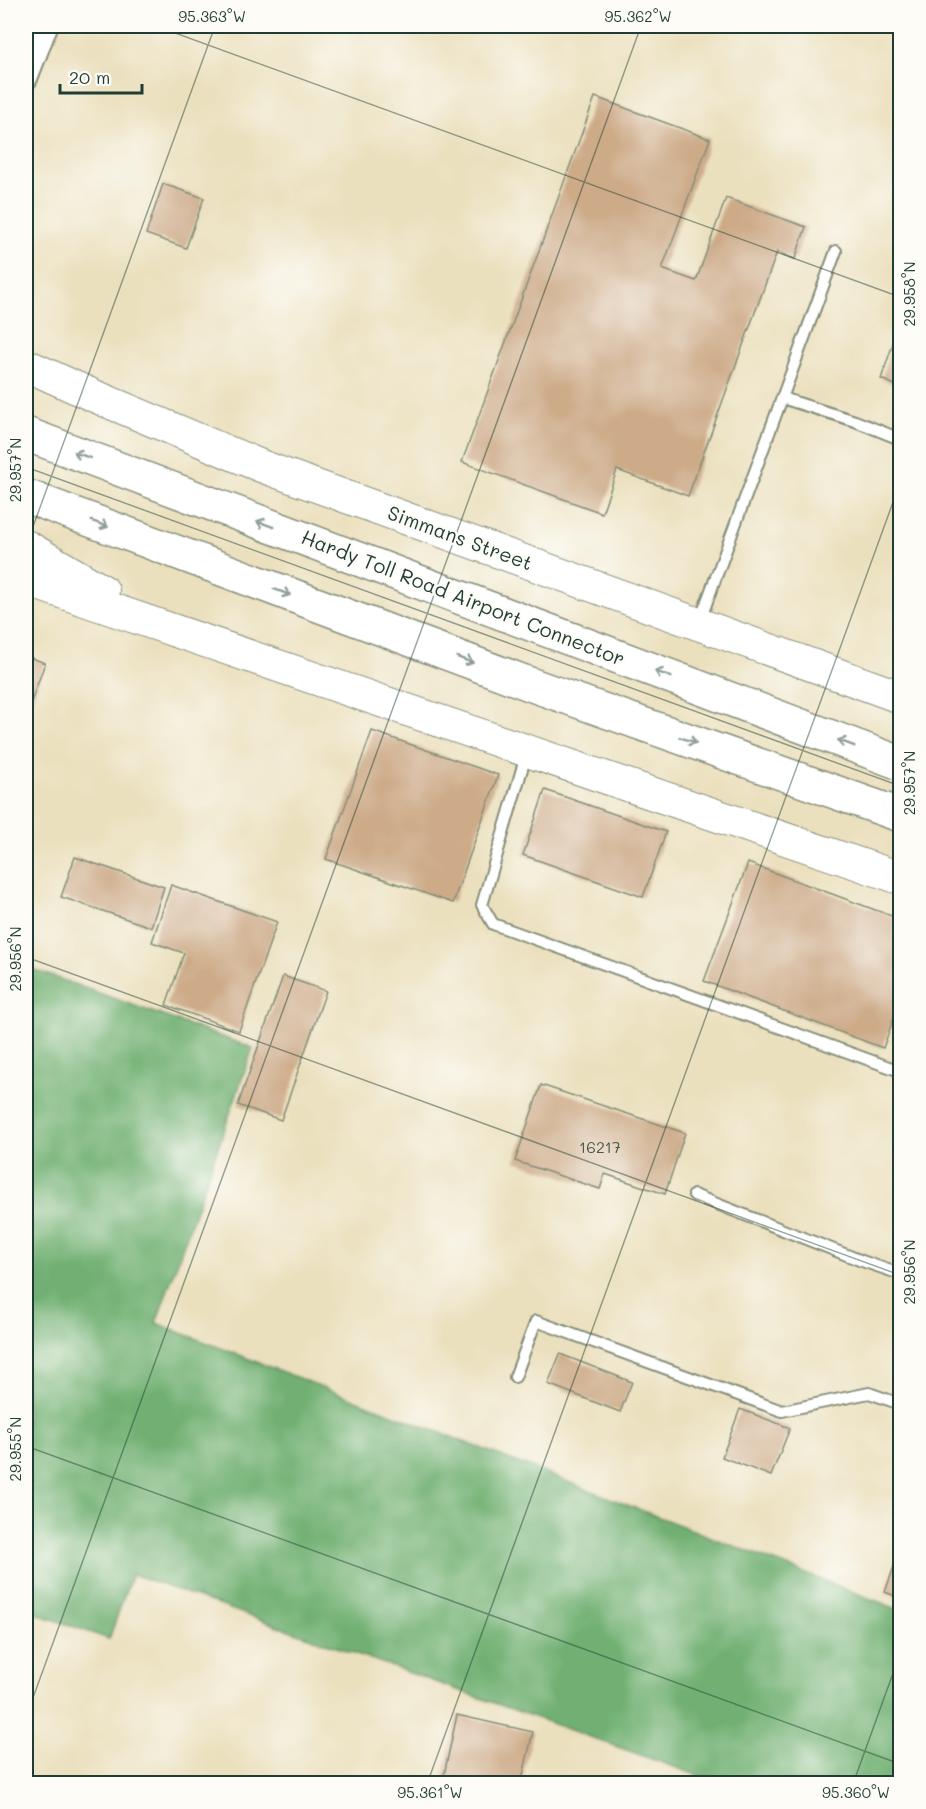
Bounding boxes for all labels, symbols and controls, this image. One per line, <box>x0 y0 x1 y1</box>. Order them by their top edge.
text: 95.363°W <box>178 6 246 26</box>
text: 95.362°W <box>604 6 672 26</box>
scale bar <box>60 57 142 95</box>
text: 20 m <box>69 65 110 89</box>
text: 29.958°N <box>899 261 919 327</box>
text: 29.957°N <box>5 438 25 502</box>
one-way arrow <box>73 449 92 460</box>
street label: Simmans Street <box>384 499 536 575</box>
one-way arrow <box>256 517 274 528</box>
one-way arrow <box>90 520 108 531</box>
street label: Hardy Toll Road Airport Connector <box>298 523 629 671</box>
one-way arrow <box>273 587 291 598</box>
one-way arrow <box>455 655 474 666</box>
one-way arrow <box>654 667 673 678</box>
one-way arrow <box>678 735 697 746</box>
one-way arrow <box>837 736 856 747</box>
text: 29.957°N <box>899 751 919 815</box>
text: 29.956°N <box>5 926 25 992</box>
house number: 16217 <box>579 1136 621 1157</box>
text: 29.956°N <box>899 1239 919 1305</box>
text: 29.955°N <box>5 1417 25 1481</box>
text: 95.361°W <box>397 1782 463 1802</box>
text: 95.360°W <box>822 1782 890 1802</box>

